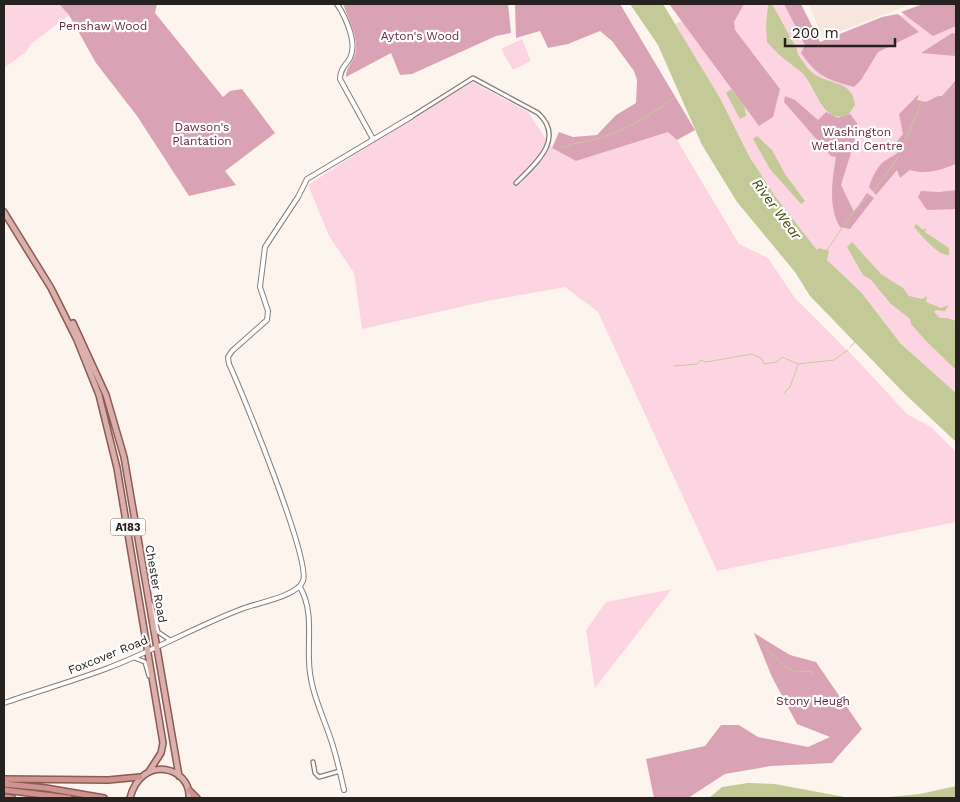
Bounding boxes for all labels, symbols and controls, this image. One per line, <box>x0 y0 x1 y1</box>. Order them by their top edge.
scale bar <box>785 15 895 47</box>
park label: Penshaw Wood <box>59 19 147 33</box>
text: 200 m <box>792 24 839 42</box>
park label: Ayton's Wood <box>381 29 459 43</box>
park label: Dawson's Plantation <box>172 120 232 148</box>
park label: Washington Wetland Centre <box>811 125 903 153</box>
water label: River Wear <box>749 175 805 243</box>
road number: A183 <box>110 518 146 536</box>
street label: Chester Road <box>142 544 170 624</box>
street label: Foxcover Road <box>66 633 150 677</box>
park label: Stony Heugh <box>776 694 850 708</box>

